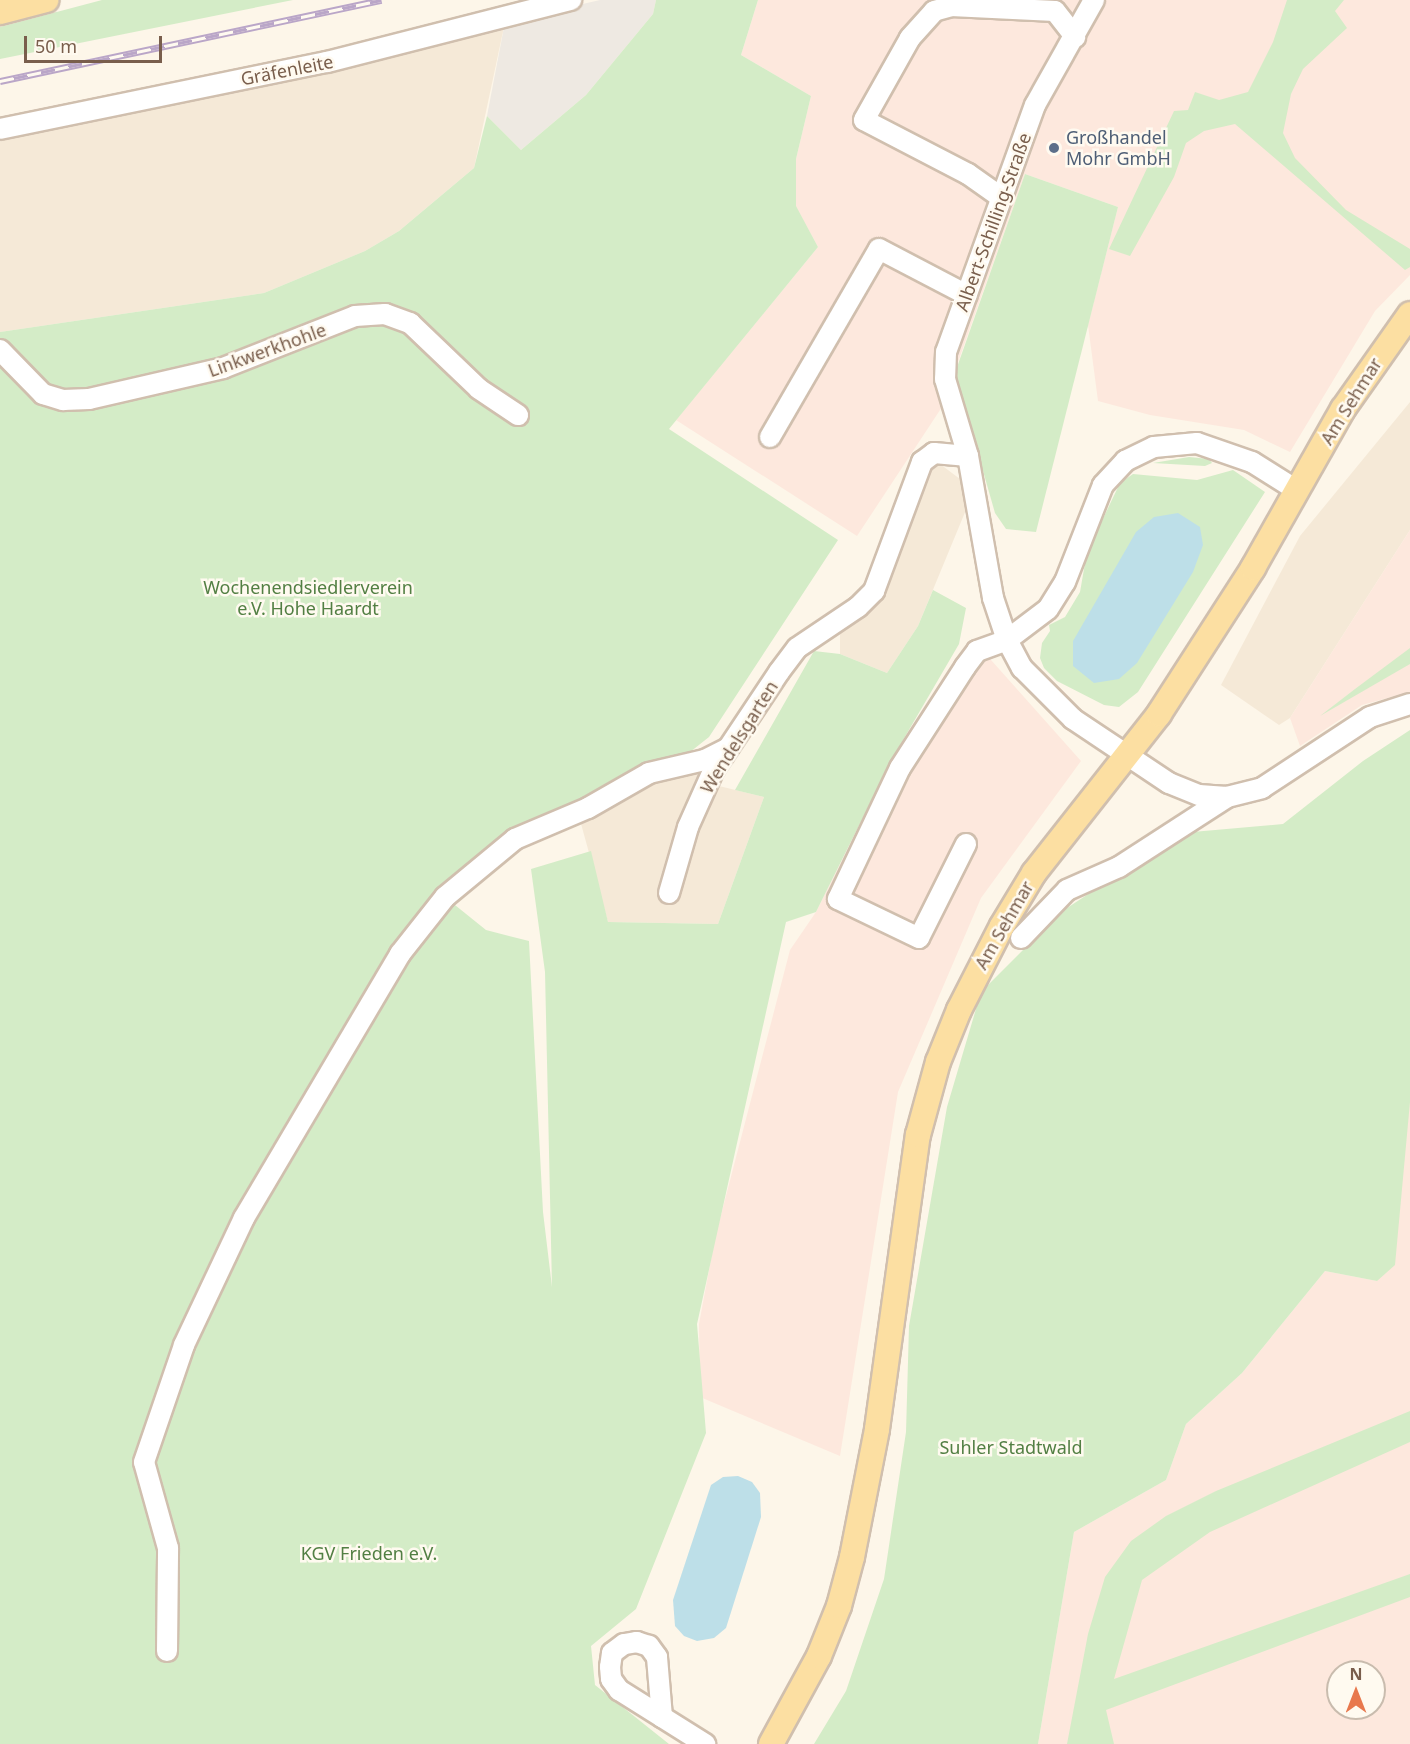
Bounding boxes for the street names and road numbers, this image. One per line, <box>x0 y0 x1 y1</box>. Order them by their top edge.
street label: Gräfenleite <box>239 50 335 90</box>
street label: Albert-Schilling-Straße <box>951 130 1035 314</box>
street label: Linkwerkhohle <box>205 319 329 381</box>
street label: Am Sehmar <box>1316 353 1386 449</box>
street label: Wendelsgarten <box>696 677 782 797</box>
street label: Am Sehmar <box>970 877 1038 973</box>

